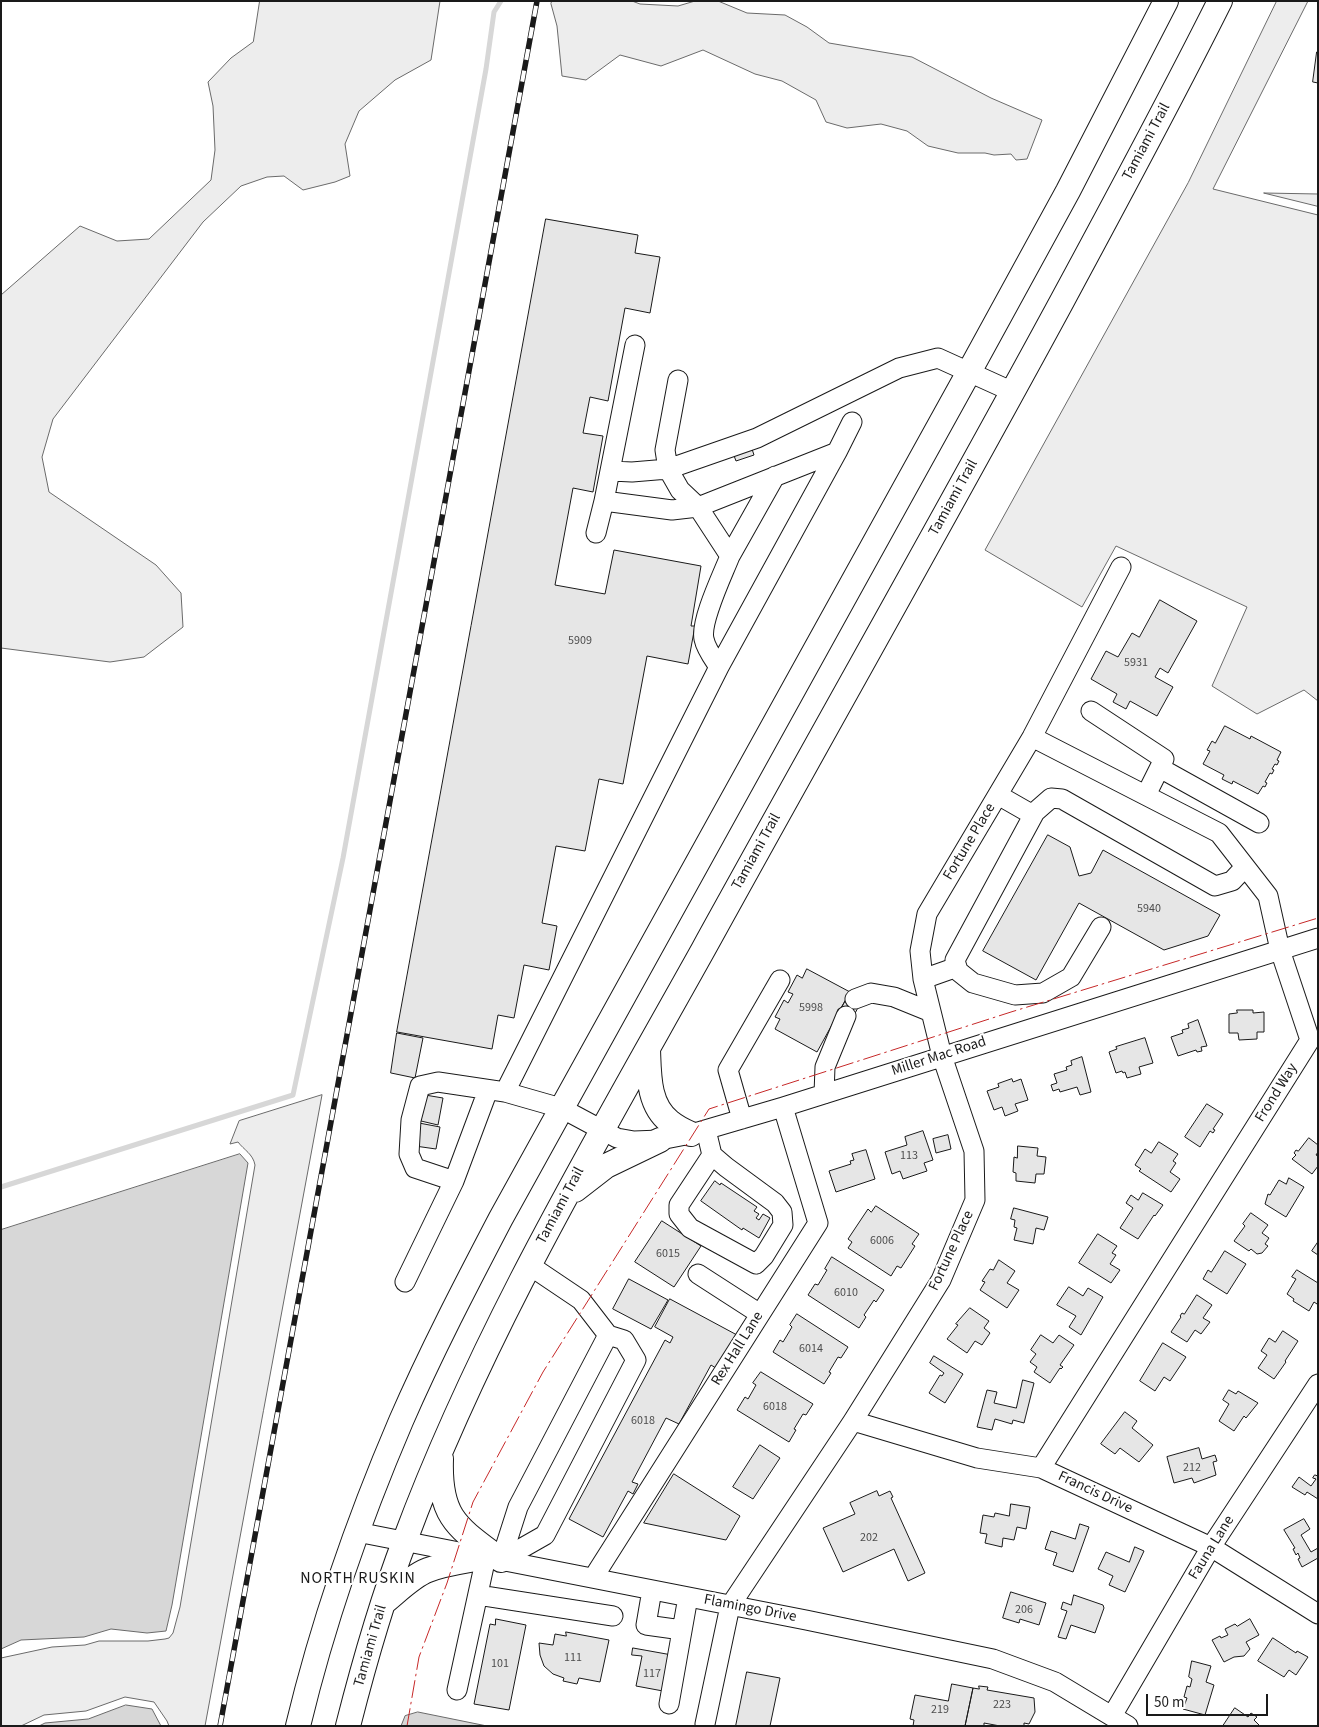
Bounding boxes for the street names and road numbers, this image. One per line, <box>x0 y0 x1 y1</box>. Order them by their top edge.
street label: Tamiami Trail <box>1119 100 1175 184</box>
street label: Tamiami Trail <box>926 457 982 539</box>
street label: Fortune Place <box>940 800 1000 884</box>
street label: Tamiami Trail <box>729 811 785 893</box>
street label: Miller Mac Road <box>889 1033 989 1081</box>
street label: Frond Way <box>1252 1060 1302 1126</box>
street label: Tamiami Trail <box>533 1164 589 1248</box>
street label: Fortune Place <box>926 1208 978 1294</box>
street label: Rex Hall Lane <box>708 1309 768 1389</box>
street label: Francis Drive <box>1055 1468 1135 1518</box>
street label: Fauna Lane <box>1185 1513 1239 1583</box>
street label: Flamingo Drive <box>702 1591 798 1627</box>
street label: Tamiami Trail <box>351 1603 391 1689</box>

